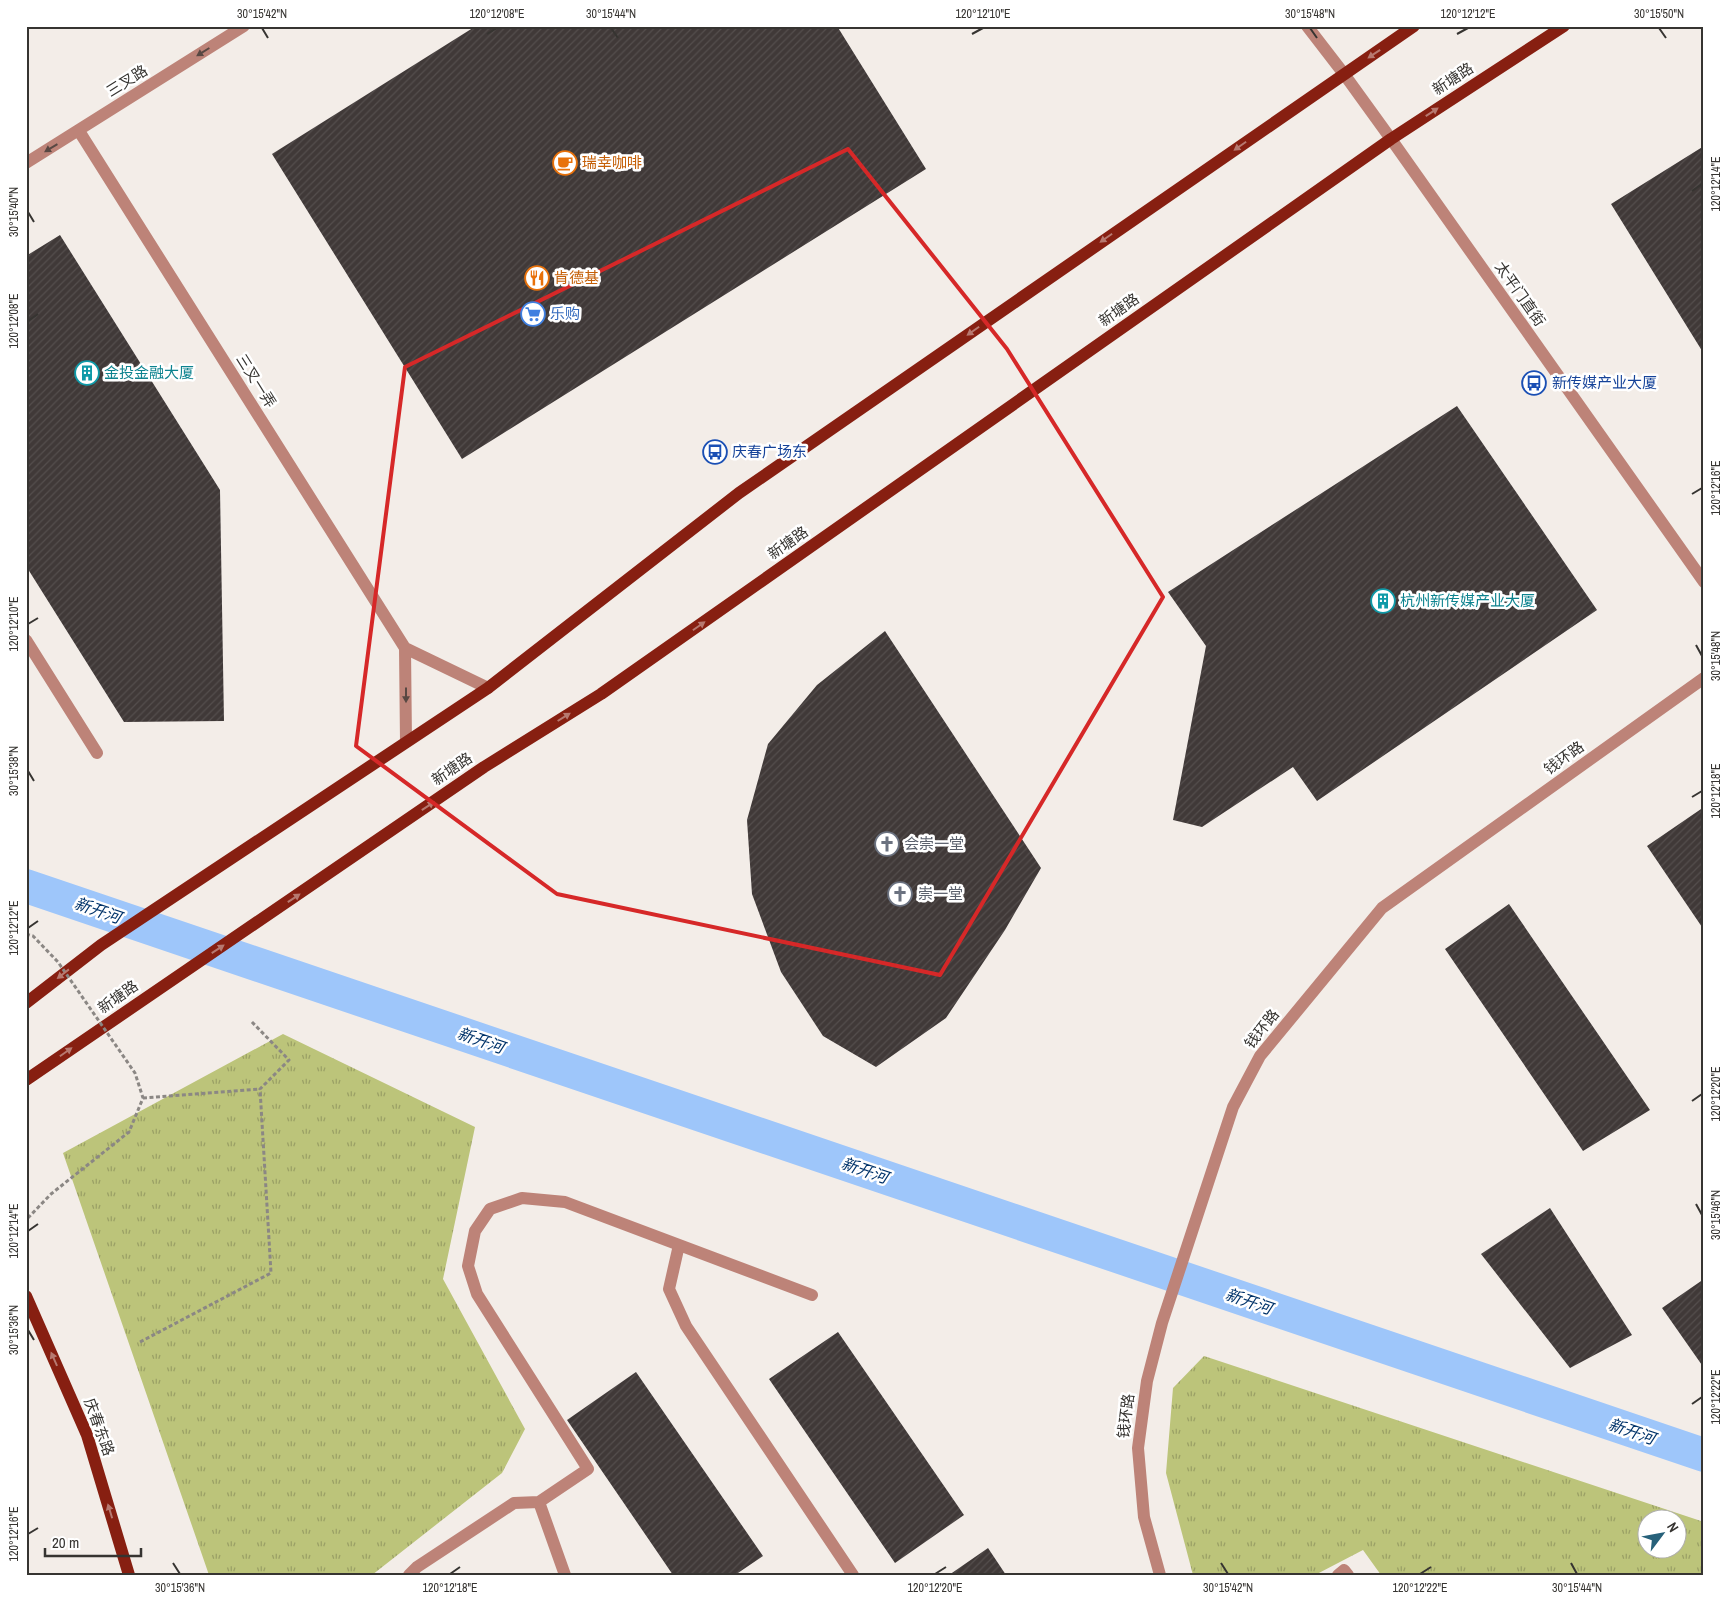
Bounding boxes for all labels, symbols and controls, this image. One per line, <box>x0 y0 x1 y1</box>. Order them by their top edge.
text: 30°15'42"N <box>237 6 287 22</box>
text: 120°12'08"E <box>469 6 525 22</box>
text: 30°15'44"N <box>586 6 636 22</box>
text: 120°12'10"E <box>955 6 1011 22</box>
text: 30°15'48"N <box>1285 6 1335 22</box>
text: 120°12'12"E <box>1440 6 1496 22</box>
text: 30°15'50"N <box>1634 6 1684 22</box>
one-way arrow <box>196 48 210 57</box>
one-way arrow <box>1367 49 1380 58</box>
street label: 新塘路 <box>1428 58 1477 100</box>
street label: 三叉路 <box>102 60 151 101</box>
one-way arrow <box>1425 107 1439 117</box>
one-way arrow <box>1233 141 1247 151</box>
one-way arrow <box>44 144 57 153</box>
cafe icon: 瑞幸咖啡 <box>552 150 578 176</box>
place label: 瑞幸咖啡 <box>582 152 642 173</box>
text: 120°12'14"E <box>1708 156 1724 212</box>
text: 30°15'40"N <box>6 187 22 237</box>
one-way arrow <box>1099 233 1113 243</box>
street label: 太平门直街 <box>1490 257 1551 330</box>
restaurant icon: 肯德基 <box>524 265 550 291</box>
place label: 肯德基 <box>554 267 599 288</box>
street label: 新塘路 <box>1094 288 1143 331</box>
text: 120°12'08"E <box>6 293 22 349</box>
supermarket icon: 乐购 <box>520 301 546 327</box>
place label: 乐购 <box>550 303 580 324</box>
one-way arrow <box>966 326 980 336</box>
street label: 三叉一弄 <box>232 350 281 412</box>
building icon: 金投金融大厦 <box>74 360 100 386</box>
place label: 金投金融大厦 <box>104 362 194 383</box>
bus stop icon: 新传媒产业大厦 <box>1521 370 1547 396</box>
place label: 新传媒产业大厦 <box>1552 372 1657 393</box>
bus stop icon: 庆春广场东 <box>702 439 728 465</box>
place label: 庆春广场东 <box>732 441 807 462</box>
text: 120°12'16"E <box>1708 460 1724 516</box>
street label: 新塘路 <box>763 521 812 564</box>
building icon: 杭州新传媒产业大厦 <box>1370 588 1396 614</box>
place label: 杭州新传媒产业大厦 <box>1400 590 1535 611</box>
text: 120°12'10"E <box>6 596 22 652</box>
one-way arrow <box>692 621 705 631</box>
text: 30°15'48"N <box>1708 631 1724 681</box>
one-way arrow <box>402 688 410 704</box>
one-way arrow <box>557 712 571 721</box>
street label: 钱环路 <box>1539 736 1588 779</box>
text: 30°15'38"N <box>6 746 22 796</box>
street label: 新塘路 <box>427 747 476 790</box>
text: 120°12'18"E <box>1708 763 1724 819</box>
one-way arrow <box>421 801 435 811</box>
church icon: 会崇一堂 <box>874 831 900 857</box>
place label: 会崇一堂 <box>904 833 964 854</box>
church icon: 崇一堂 <box>887 881 913 907</box>
place label: 崇一堂 <box>918 883 963 904</box>
water label: 新开河 <box>72 892 127 929</box>
one-way arrow <box>287 893 301 903</box>
text: 120°12'12"E <box>6 900 22 956</box>
one-way arrow <box>212 944 225 953</box>
one-way arrow <box>57 968 70 979</box>
street label: 新塘路 <box>93 975 142 1018</box>
street label: 钱环路 <box>1239 1004 1284 1053</box>
water label: 新开河 <box>455 1022 510 1059</box>
one-way arrow <box>60 1047 73 1057</box>
text: 120°12'20"E <box>1708 1066 1724 1122</box>
water label: 新开河 <box>839 1152 894 1189</box>
text: 30°15'46"N <box>1708 1190 1724 1240</box>
text: 120°12'14"E <box>6 1203 22 1259</box>
water label: 新开河 <box>1223 1283 1278 1320</box>
text: 30°15'36"N <box>6 1305 22 1355</box>
one-way arrow <box>49 1352 57 1366</box>
text: 120°12'22"E <box>1708 1369 1724 1425</box>
street label: 钱环路 <box>1112 1392 1139 1440</box>
street label: 庆春东路 <box>79 1395 120 1459</box>
water label: 新开河 <box>1606 1413 1661 1450</box>
one-way arrow <box>105 1504 113 1519</box>
text: 120°12'16"E <box>6 1506 22 1562</box>
north arrow <box>1638 1508 1688 1558</box>
text: N <box>1663 1519 1683 1535</box>
scale bar <box>45 1526 141 1558</box>
text: 20 m <box>52 1532 79 1553</box>
text: 30°15'36"N <box>155 1580 205 1596</box>
text: 120°12'18"E <box>422 1580 478 1596</box>
text: 120°12'20"E <box>907 1580 963 1596</box>
text: 30°15'42"N <box>1203 1580 1253 1596</box>
text: 120°12'22"E <box>1392 1580 1448 1596</box>
text: 30°15'44"N <box>1552 1580 1602 1596</box>

